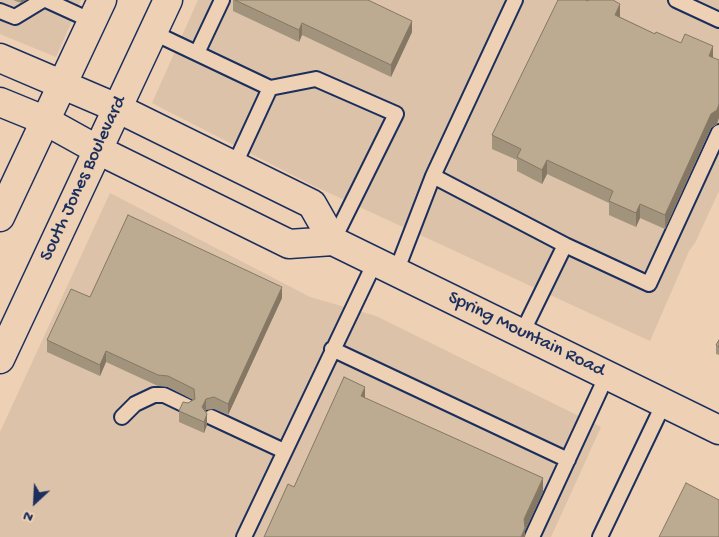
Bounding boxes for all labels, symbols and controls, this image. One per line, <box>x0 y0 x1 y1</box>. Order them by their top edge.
street label: South Jones Boulevard <box>36 93 132 265</box>
street label: Spring Mountain Road <box>444 287 608 383</box>
north arrow <box>10 477 60 527</box>
text: N <box>21 506 36 526</box>

